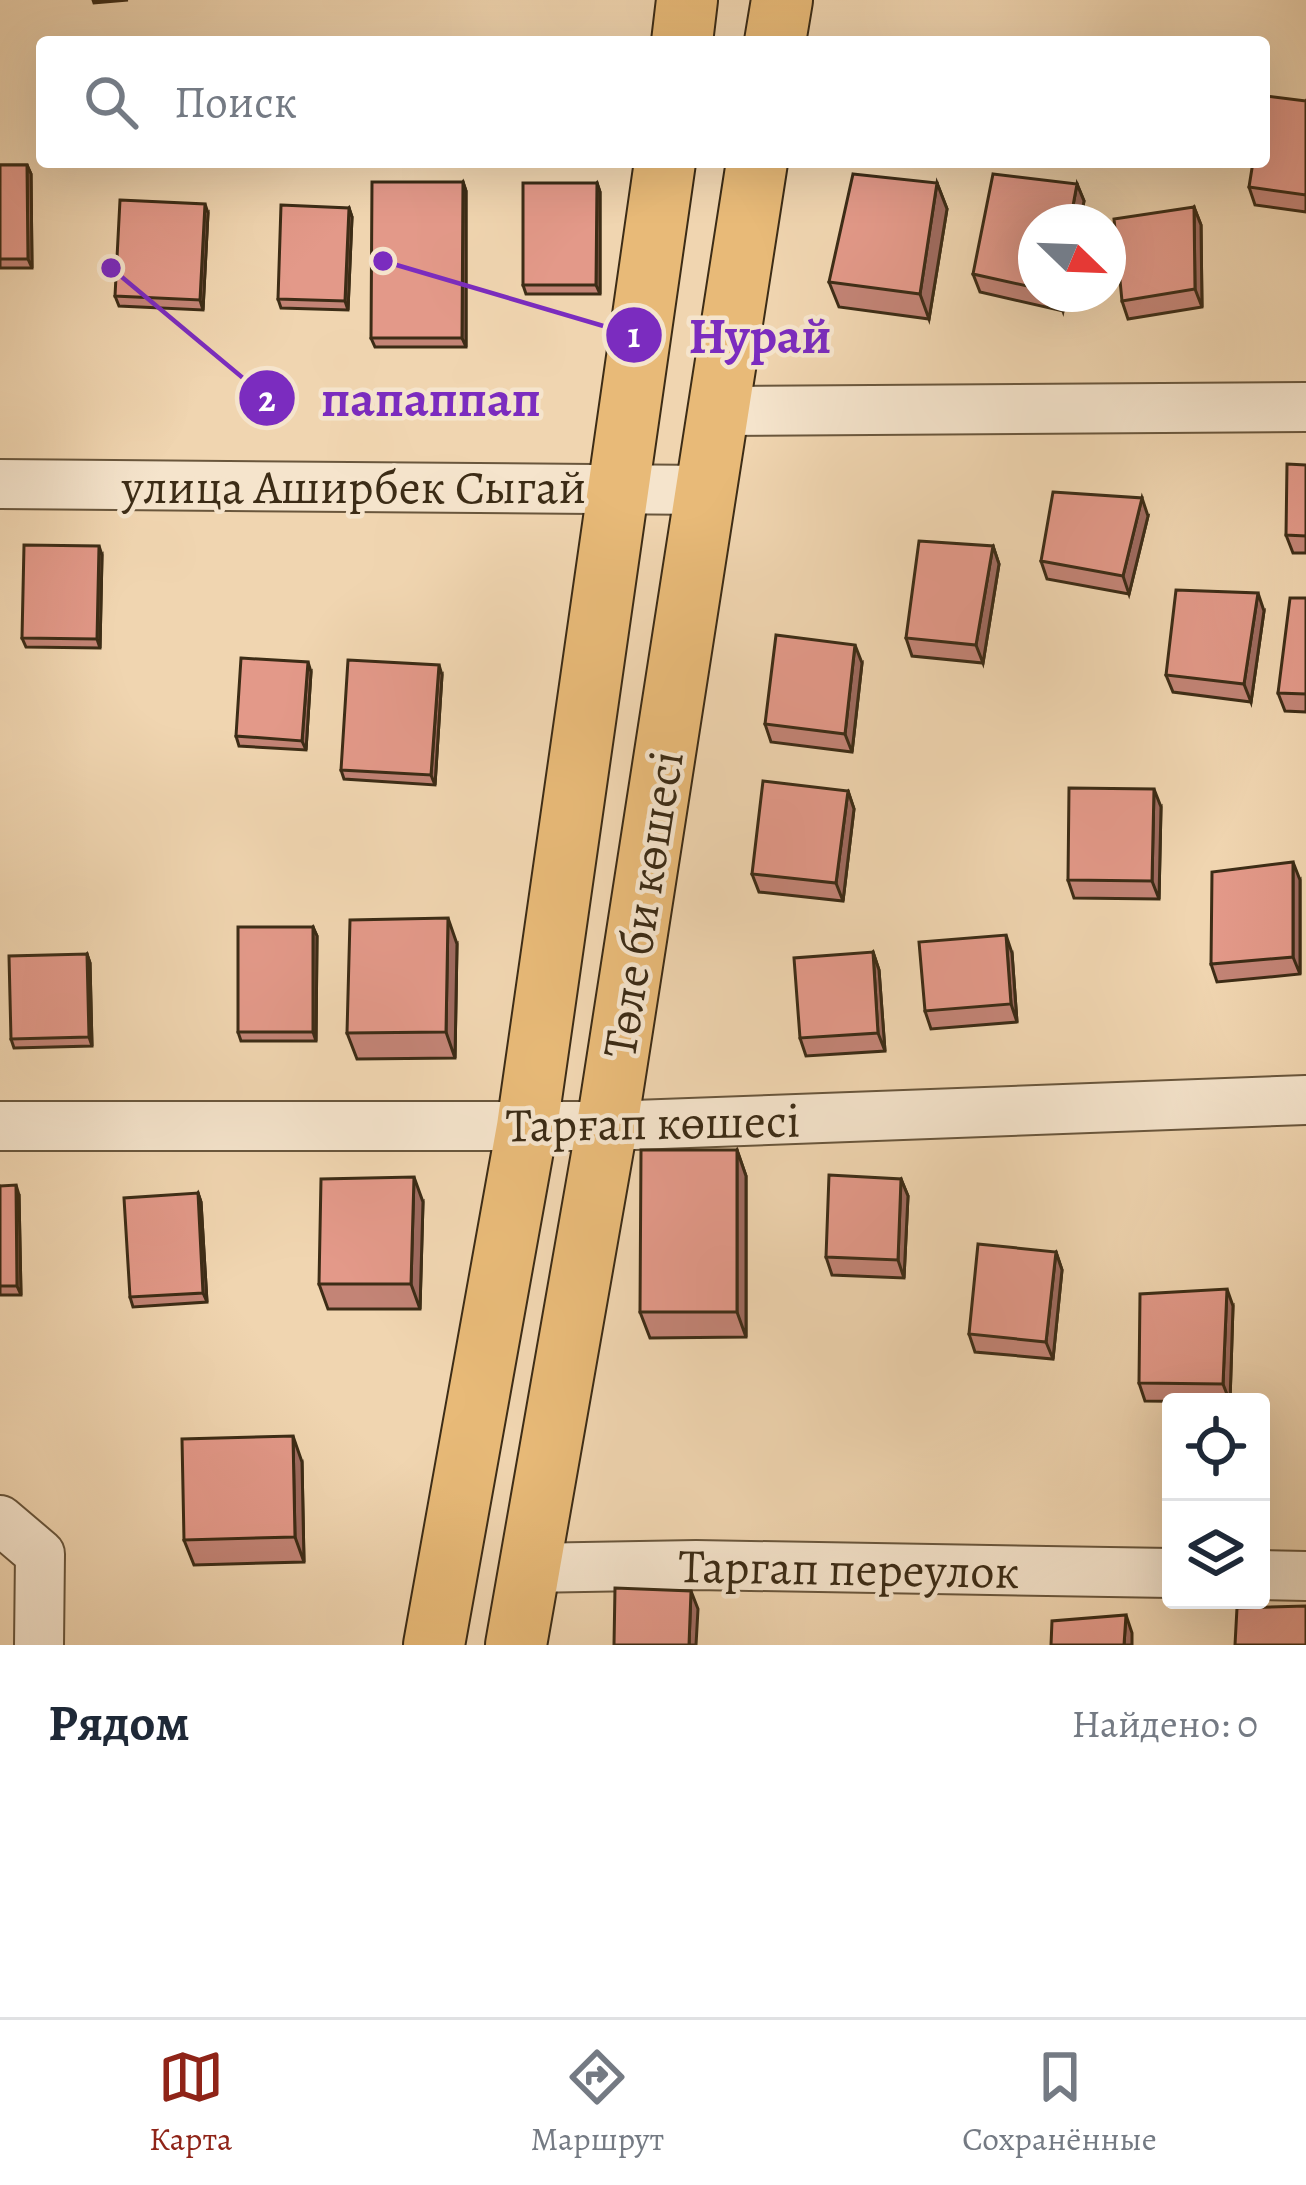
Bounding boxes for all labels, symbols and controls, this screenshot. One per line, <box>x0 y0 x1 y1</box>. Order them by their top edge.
search box <box>36 36 1270 168</box>
icon: search <box>78 69 144 135</box>
text: Поиск <box>174 71 297 133</box>
north arrow <box>1018 204 1126 312</box>
callout: Нурай <box>604 291 855 378</box>
text: Нурай <box>688 301 832 371</box>
text: 1 <box>628 310 641 359</box>
callout: папаппап <box>237 355 565 442</box>
text: папаппап <box>321 364 541 434</box>
text: 2 <box>258 374 276 423</box>
street label: улица Аширбек Сыгай <box>121 454 586 520</box>
street label: Төле би көшесі <box>586 746 700 1062</box>
street label: Тарғап көшесі <box>505 1087 801 1159</box>
map controls <box>1162 1393 1270 1609</box>
button: locate <box>1162 1393 1270 1501</box>
button: layers <box>1162 1501 1270 1609</box>
street label: Таргап переулок <box>678 1533 1020 1605</box>
text: Рядом <box>48 1688 190 1758</box>
text: Найдено: 0 <box>1071 1697 1258 1750</box>
tab: Карта <box>149 2044 232 2161</box>
tab: Маршрут <box>531 2044 664 2161</box>
tab: Сохранённые <box>962 2044 1157 2161</box>

